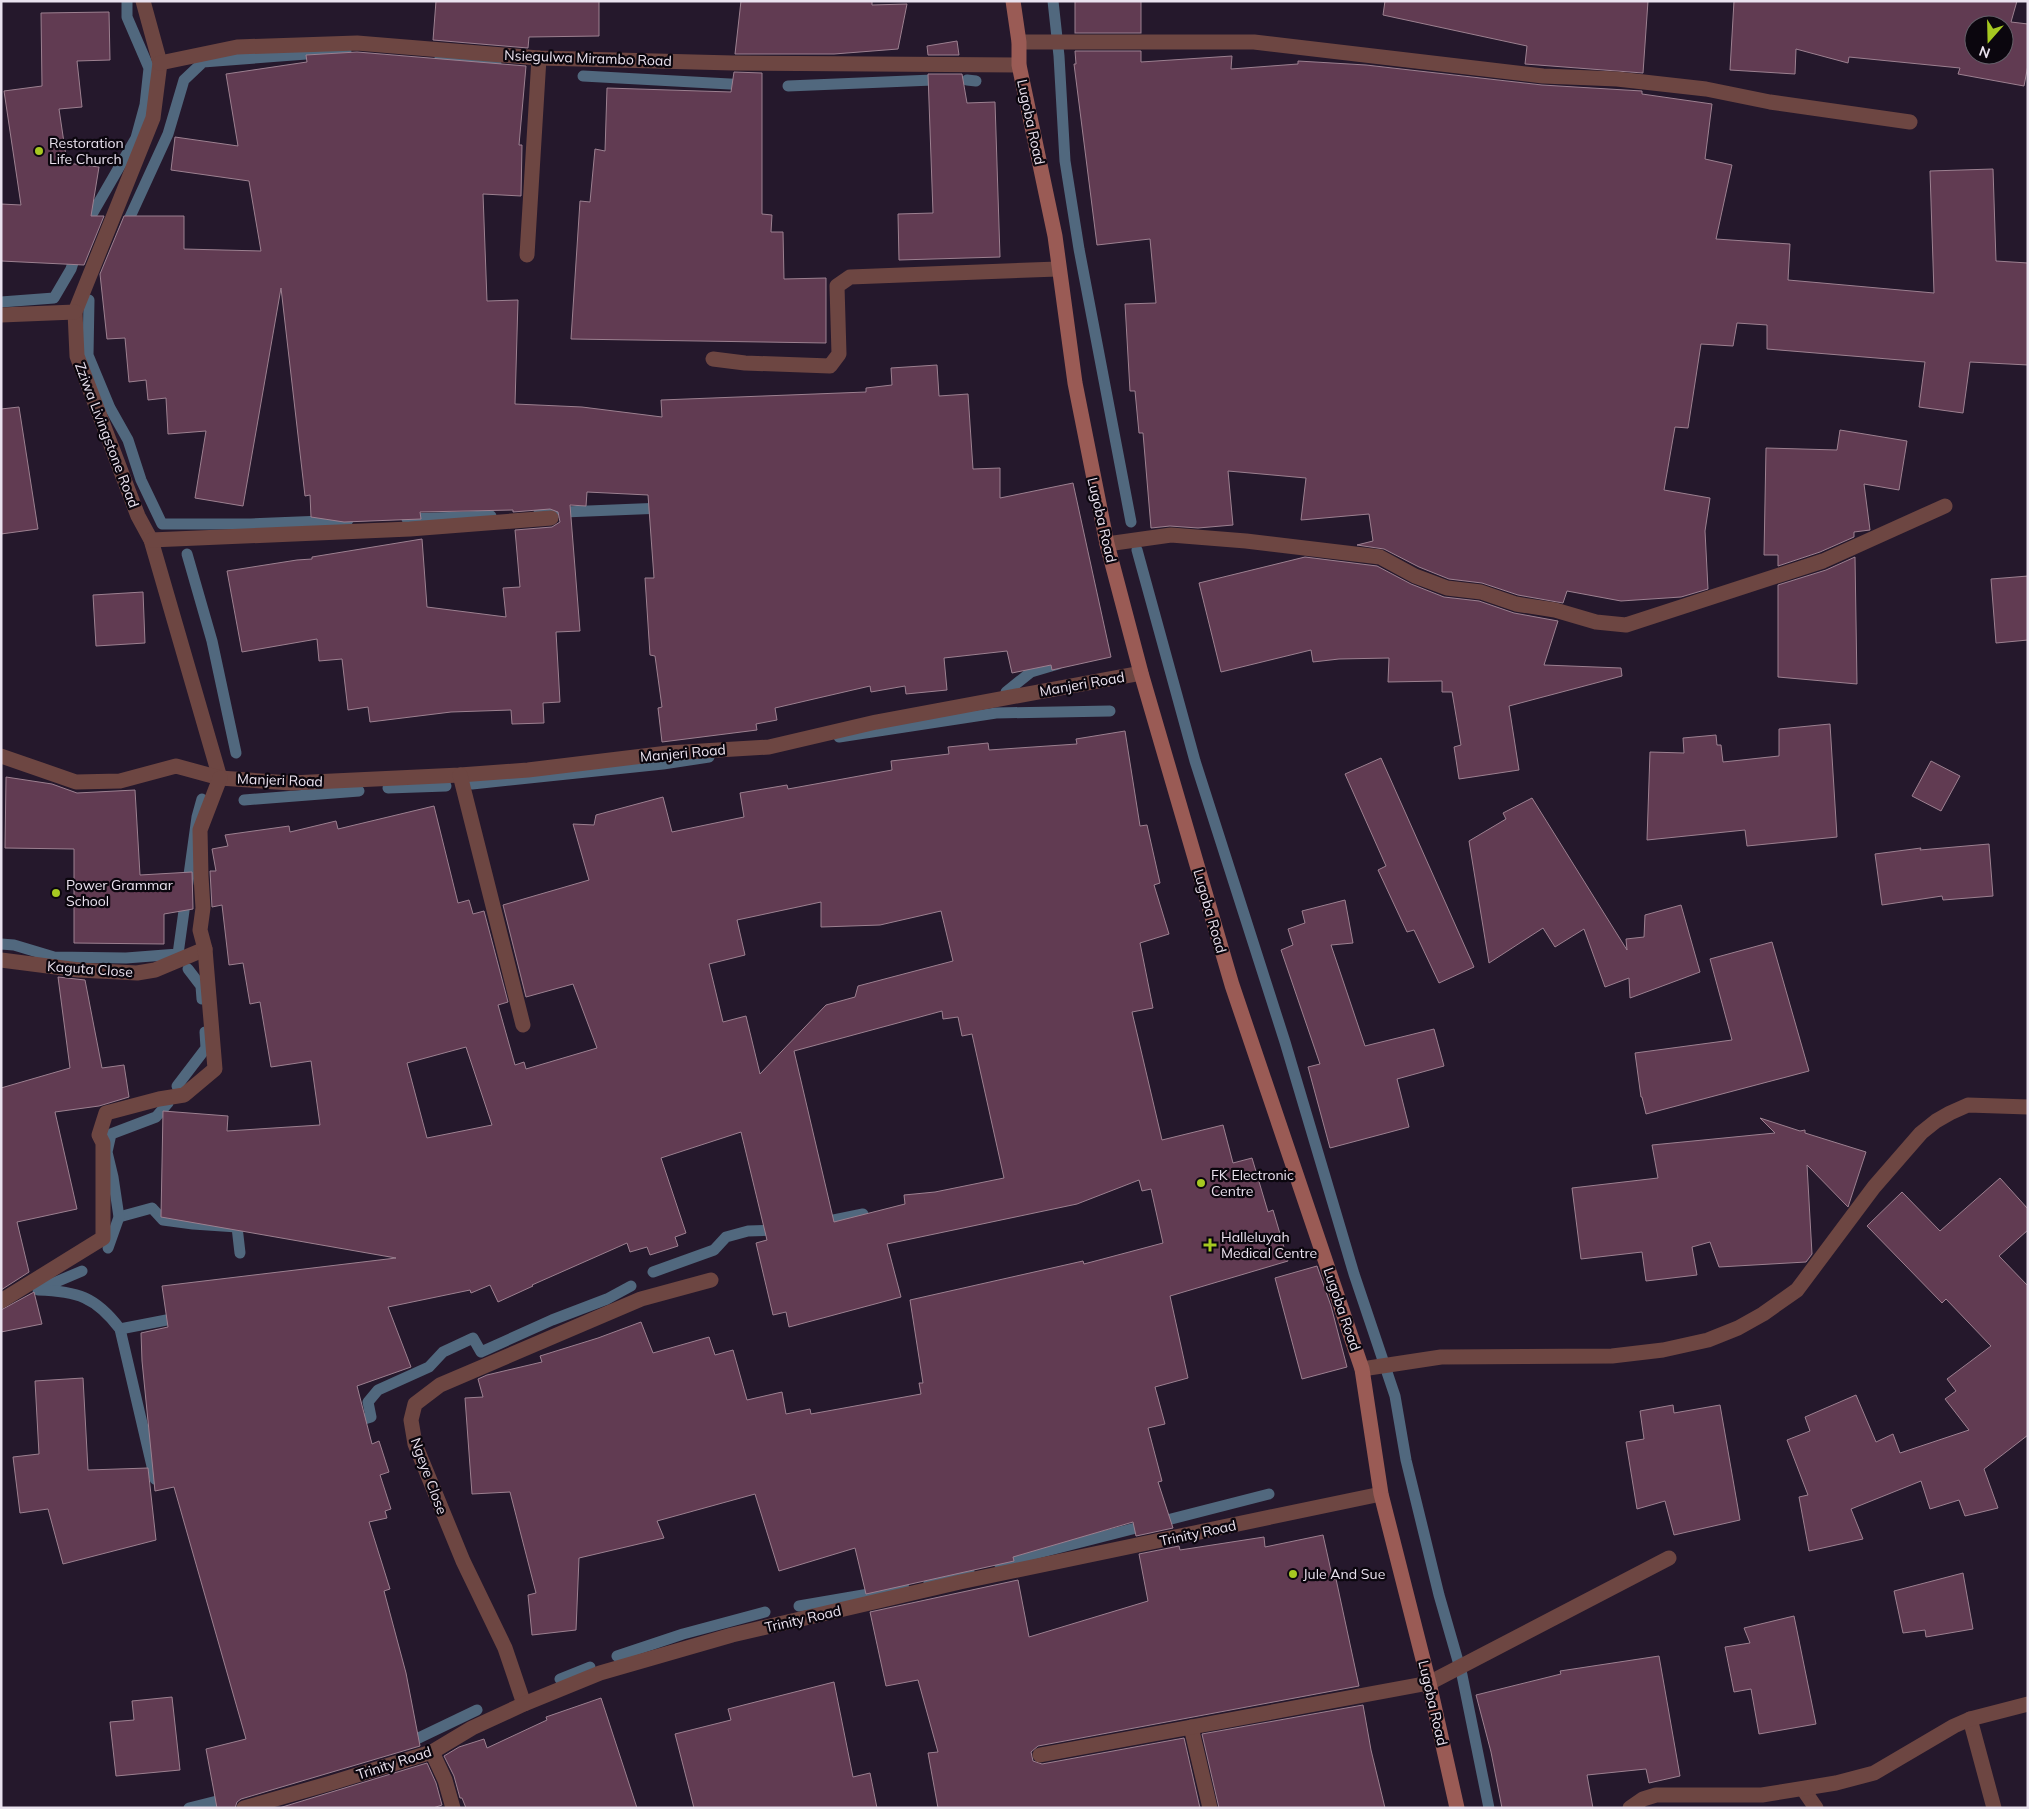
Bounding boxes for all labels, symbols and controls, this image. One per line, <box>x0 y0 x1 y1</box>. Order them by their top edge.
north arrow <box>1964 15 2014 65</box>
text: N <box>1977 42 1993 62</box>
street label: Nsiegulwa Mirambo Road <box>504 46 672 70</box>
street label: Lugoba Road <box>1013 78 1049 166</box>
place label: Restoration Life Church <box>49 134 124 168</box>
marker: Restoration Life Church <box>33 145 45 157</box>
street label: Zziwa Livingstone Road <box>71 360 143 510</box>
street label: Lugoba Road <box>1083 476 1121 564</box>
street label: Manjeri Road <box>1038 668 1126 700</box>
street label: Manjeri Road <box>639 740 727 766</box>
street label: Manjeri Road <box>237 770 323 790</box>
street label: Lugoba Road <box>1189 867 1231 955</box>
place label: Power Grammar School <box>66 876 174 910</box>
marker: Power Grammar School <box>50 887 62 899</box>
street label: Kaguta Close <box>46 957 134 981</box>
place label: FK Electronic Centre <box>1211 1166 1294 1200</box>
marker: FK Electronic Centre <box>1195 1177 1207 1189</box>
place label: Halleluyah Medical Centre <box>1221 1228 1317 1262</box>
marker: Halleluyah Medical Centre <box>1203 1238 1217 1252</box>
street label: Lugoba Road <box>1319 1265 1365 1353</box>
street label: Ngeye Close <box>407 1435 451 1517</box>
street label: Trinity Road <box>1158 1516 1238 1550</box>
place label: Jule And Sue <box>1303 1565 1385 1583</box>
marker: Jule And Sue <box>1287 1568 1299 1580</box>
street label: Trinity Road <box>763 1601 843 1637</box>
street label: Lugoba Road <box>1414 1659 1452 1747</box>
street label: Trinity Road <box>354 1742 434 1784</box>

